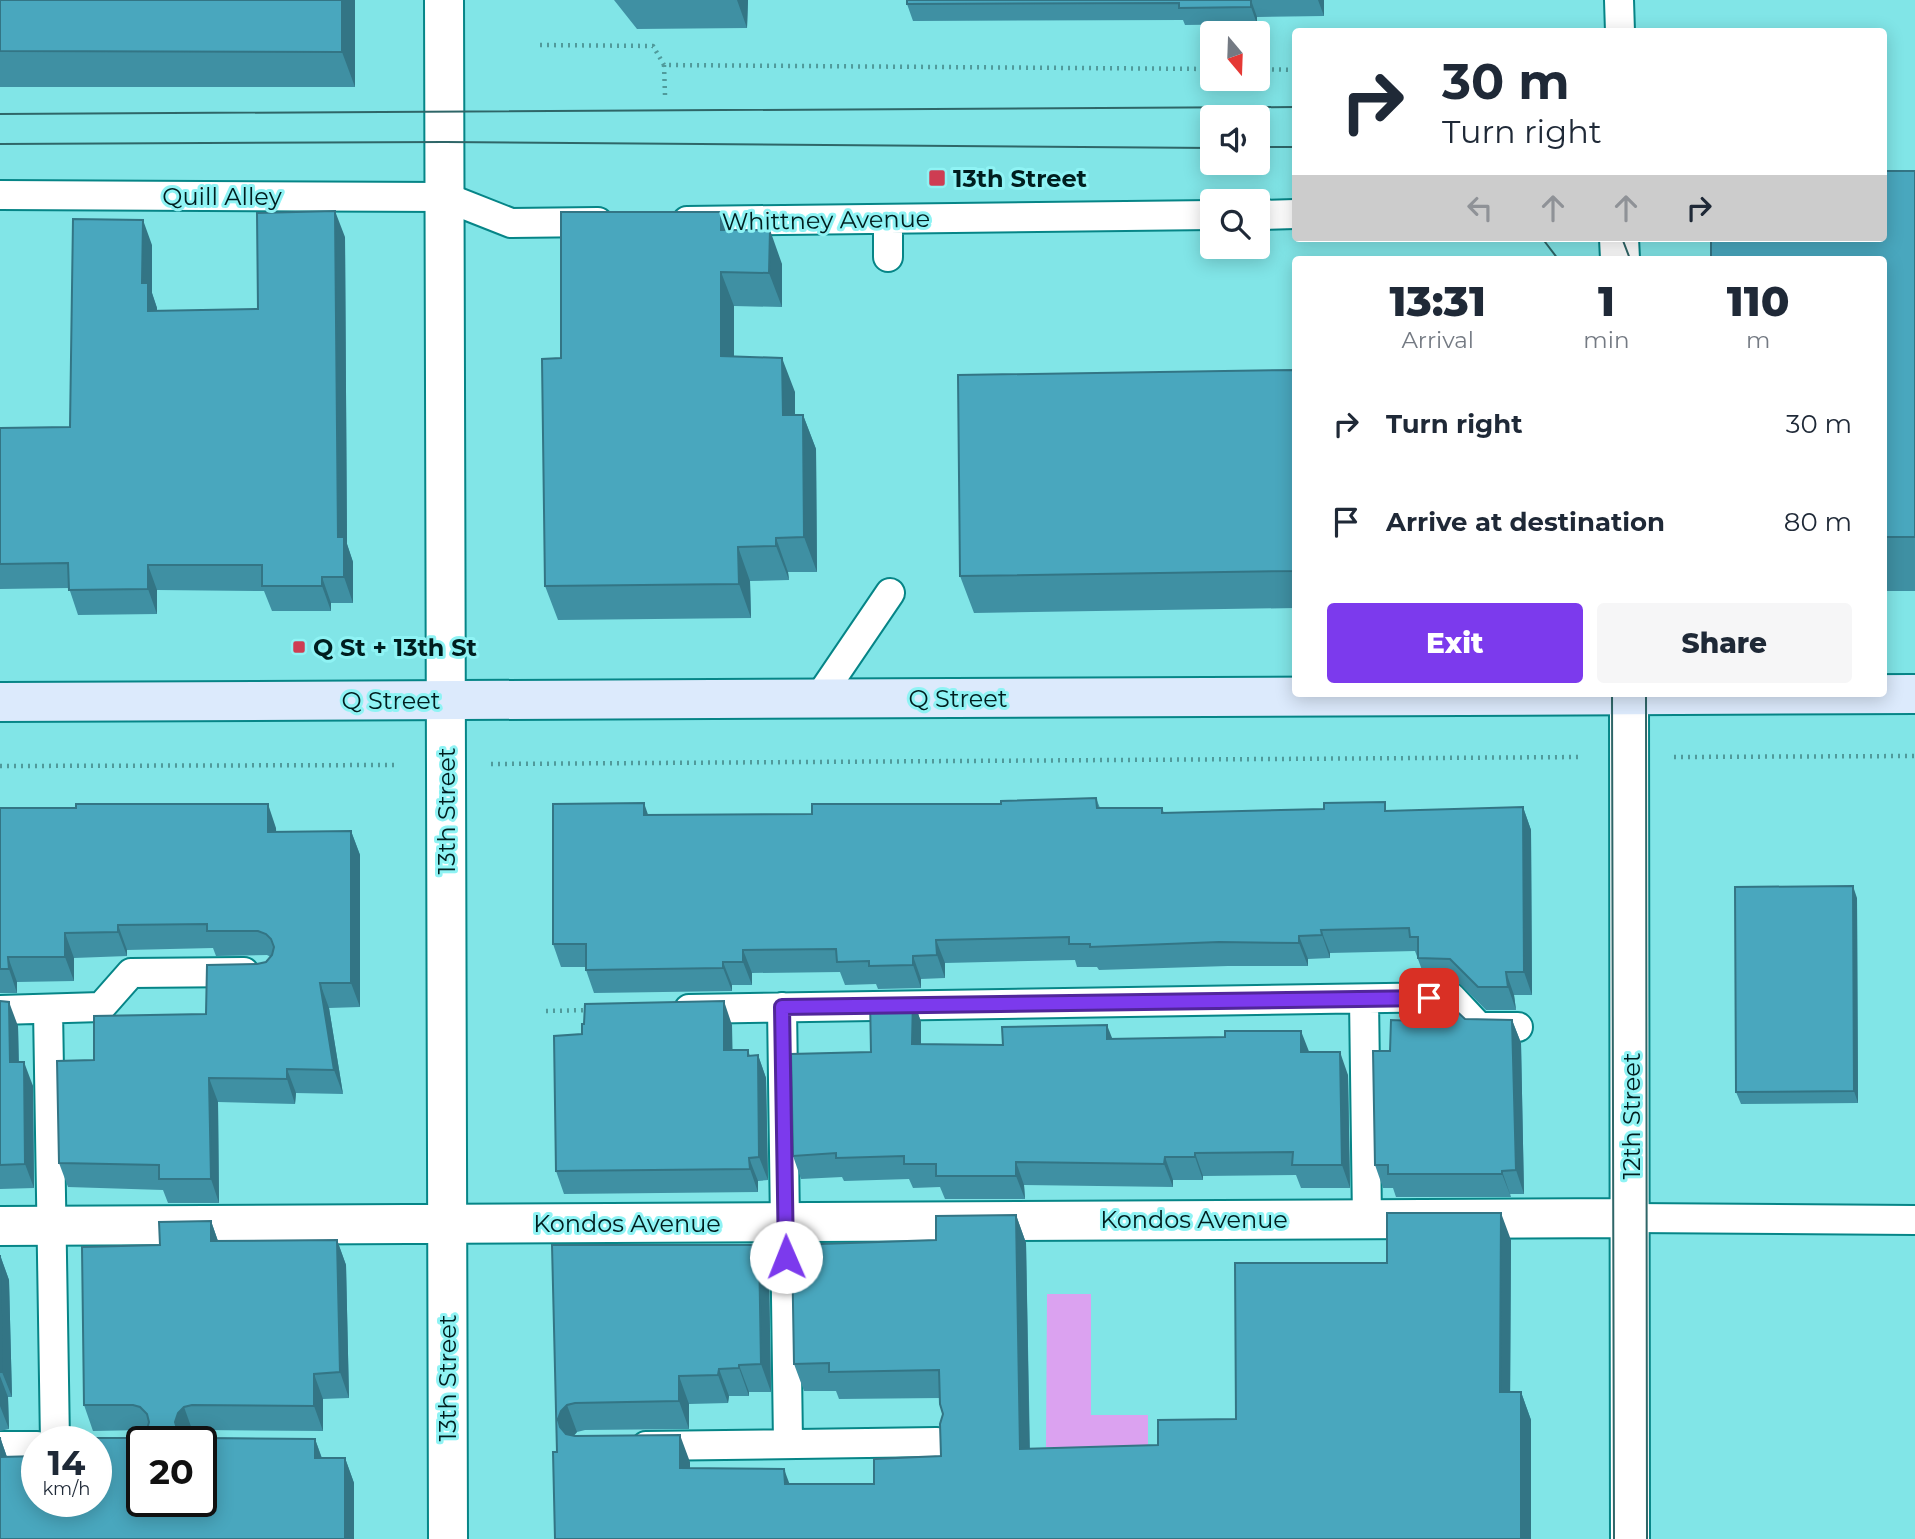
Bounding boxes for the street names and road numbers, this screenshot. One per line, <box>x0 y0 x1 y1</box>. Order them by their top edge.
street label: Quill Alley <box>162 182 282 211</box>
street label: Whittney Avenue <box>722 204 930 236</box>
street label: Q Street <box>909 684 1008 713</box>
street label: Q Street <box>342 686 441 715</box>
street label: 13th Street <box>432 747 461 875</box>
street label: 12th Street <box>1617 1052 1646 1180</box>
street label: Kondos Avenue <box>1100 1205 1288 1234</box>
street label: Kondos Avenue <box>533 1209 721 1238</box>
street label: 13th Street <box>433 1314 462 1442</box>

